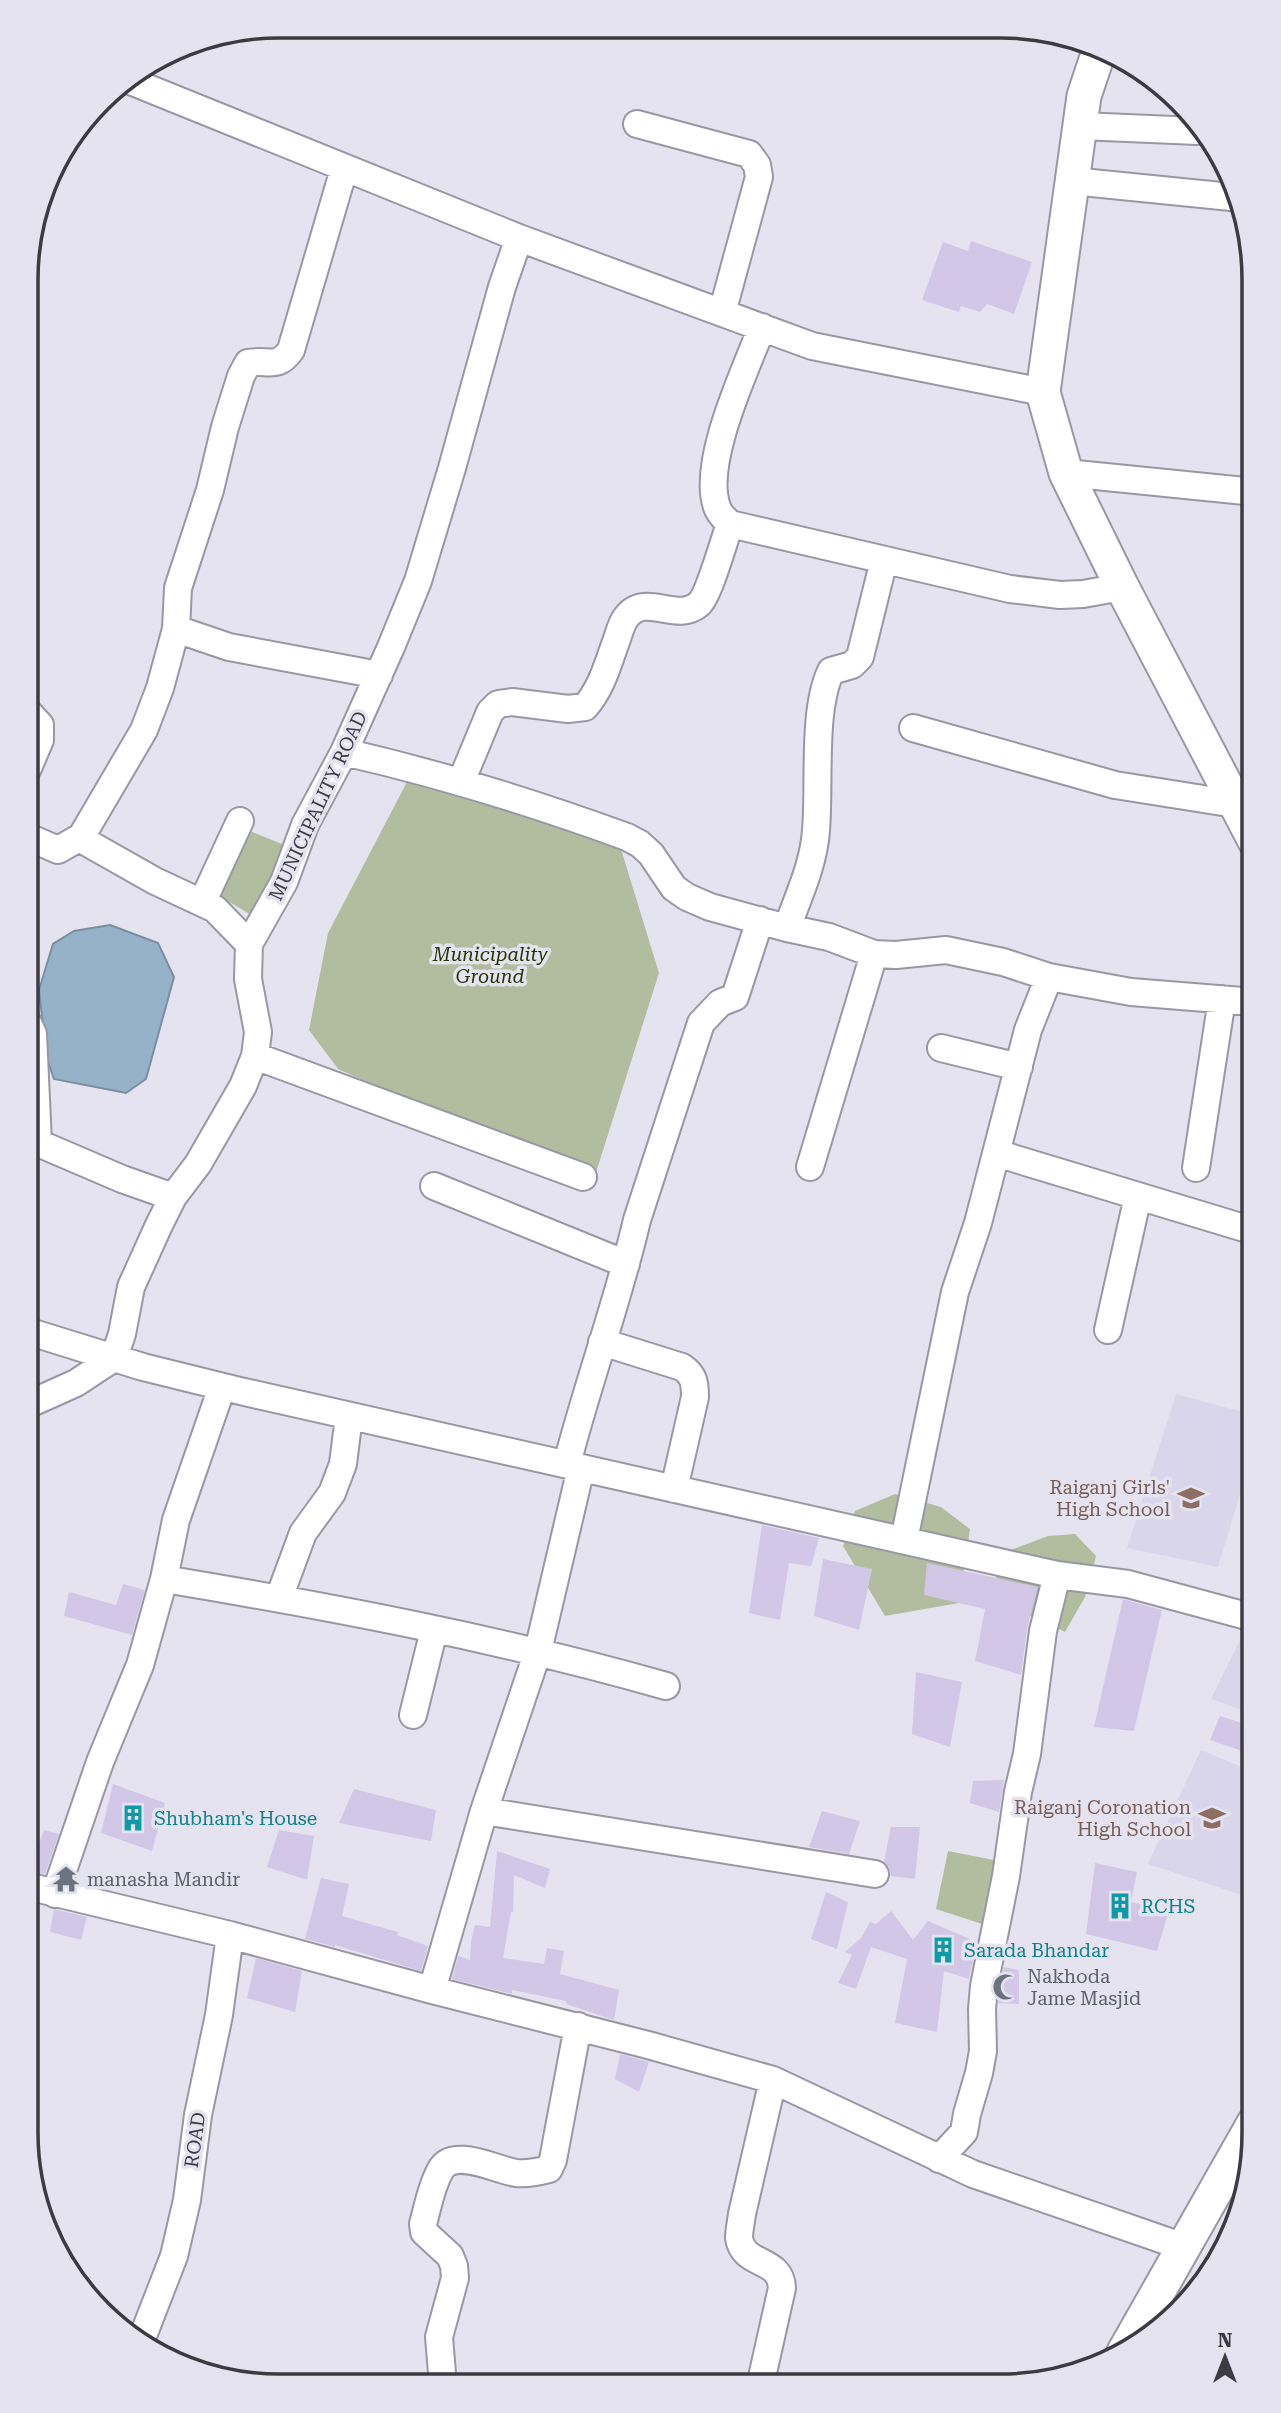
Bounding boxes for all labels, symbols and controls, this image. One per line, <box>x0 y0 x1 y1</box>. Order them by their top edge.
street label: MUNICIPALITY ROAD <box>264 708 372 904</box>
park label: Municipality Ground <box>432 943 548 988</box>
place label: Raiganj Girls' High School <box>1049 1476 1170 1521</box>
school or university icon: Raiganj Girls' High School <box>1176 1483 1206 1513</box>
place label: Raiganj Coronation High School <box>1014 1796 1191 1841</box>
building icon: Shubham's House <box>118 1803 148 1833</box>
school or university icon: Raiganj Coronation High School <box>1197 1803 1227 1833</box>
place label: Shubham's House <box>154 1807 317 1830</box>
temple icon: manasha Mandir <box>51 1864 81 1894</box>
place label: manasha Mandir <box>87 1868 240 1891</box>
building icon: RCHS <box>1105 1891 1135 1921</box>
place label: RCHS <box>1141 1895 1195 1918</box>
building icon: Sarada Bhandar <box>928 1935 958 1965</box>
place label: Sarada Bhandar <box>964 1939 1109 1962</box>
place label: Nakhoda Jame Masjid <box>1027 1965 1141 2010</box>
mosque icon: Nakhoda Jame Masjid <box>991 1972 1021 2002</box>
street label: ROAD <box>180 2111 210 2169</box>
north arrow <box>1190 2322 1260 2392</box>
text: N <box>1218 2329 1233 2352</box>

